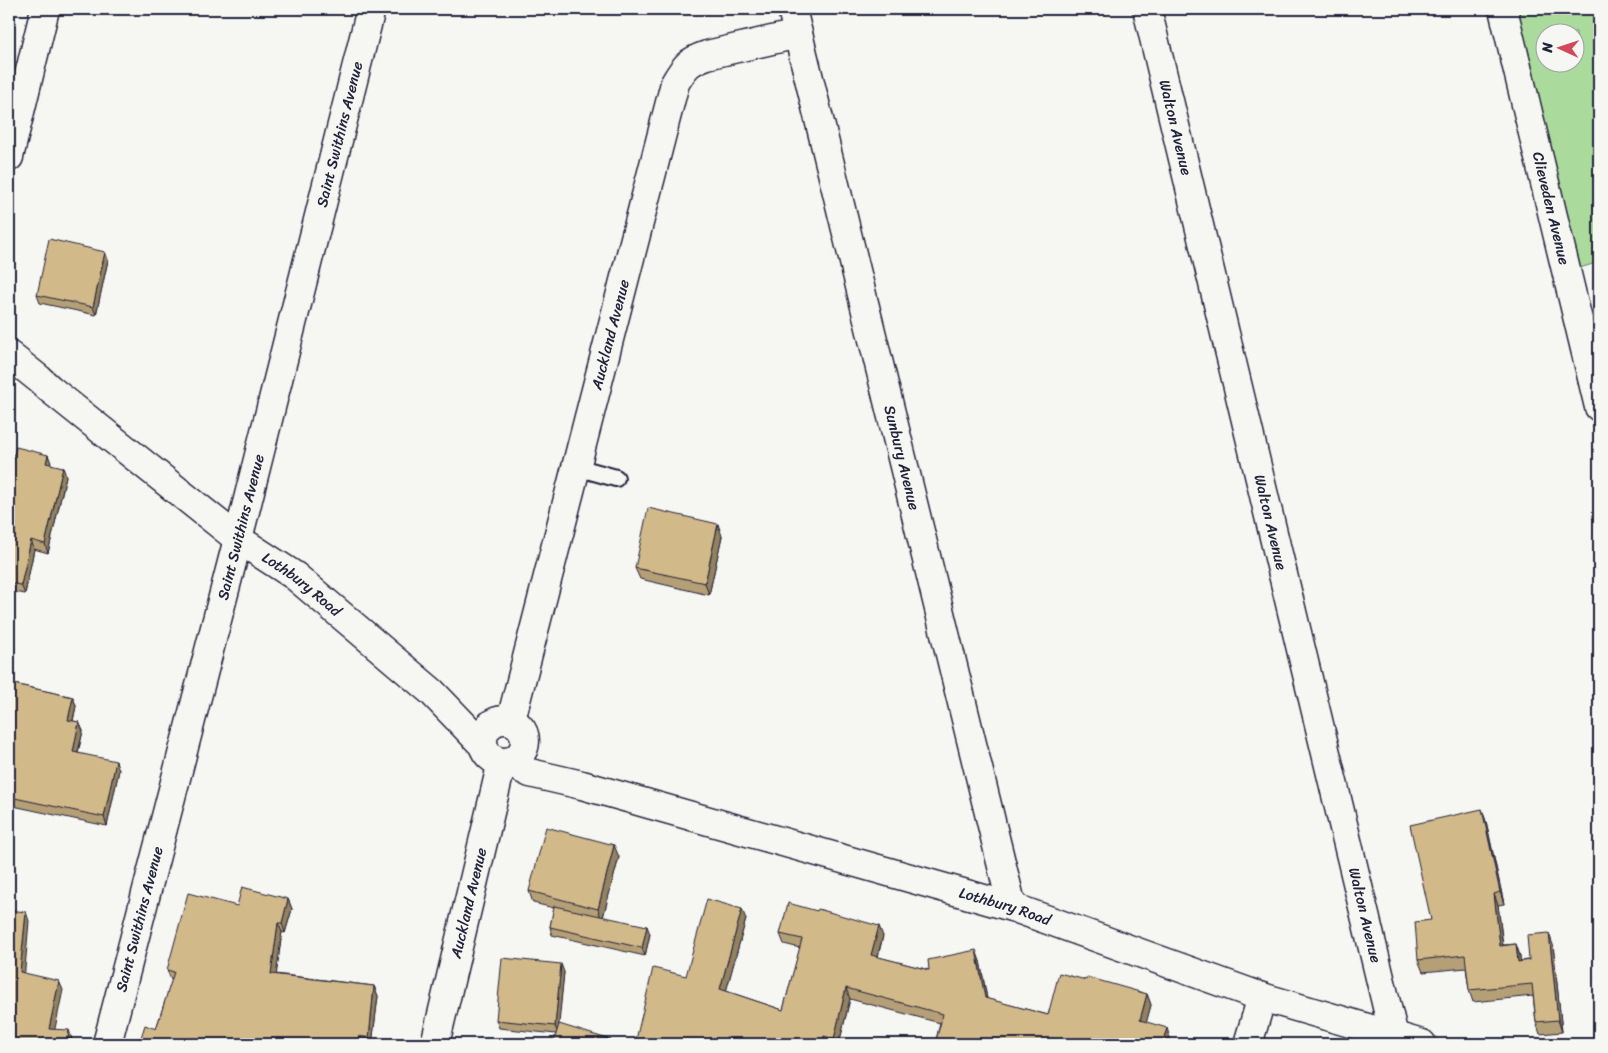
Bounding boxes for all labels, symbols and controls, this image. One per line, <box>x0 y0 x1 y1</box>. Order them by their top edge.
north arrow <box>1536 22 1586 72</box>
text: N <box>1535 42 1560 54</box>
street label: Saint Swithins Avenue <box>309 58 370 210</box>
street label: Walton Avenue <box>1151 77 1200 178</box>
street label: Clieveden Avenue <box>1525 149 1577 268</box>
street label: Auckland Avenue <box>583 276 637 393</box>
street label: Sunbury Avenue <box>877 402 927 513</box>
street label: Saint Swithins Avenue <box>210 451 272 603</box>
street label: Walton Avenue <box>1246 472 1295 573</box>
street label: Lothbury Road <box>257 545 348 624</box>
street label: Saint Swithins Avenue <box>108 843 171 995</box>
street label: Auckland Avenue <box>443 845 494 962</box>
street label: Walton Avenue <box>1341 865 1389 966</box>
street label: Lothbury Road <box>956 880 1056 933</box>

